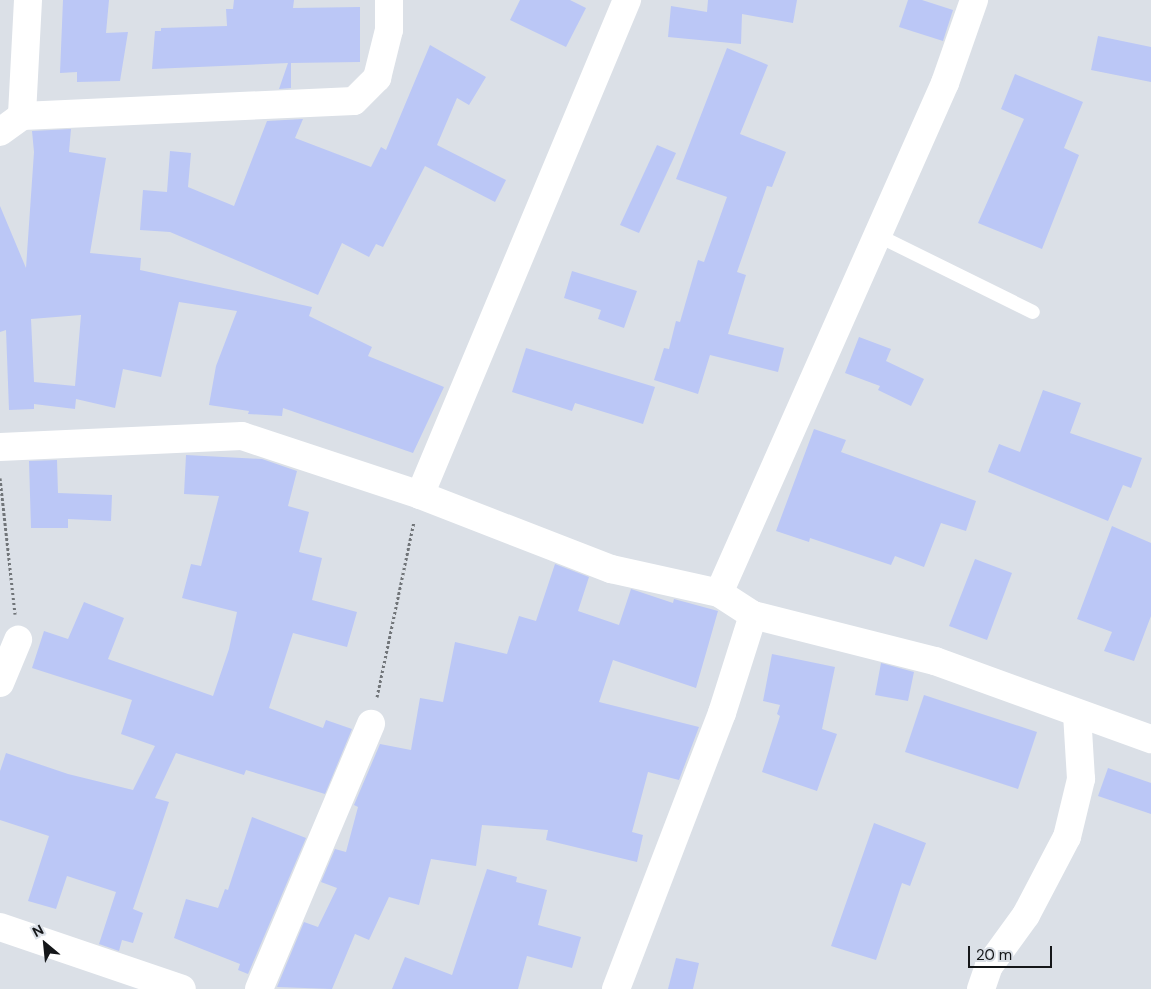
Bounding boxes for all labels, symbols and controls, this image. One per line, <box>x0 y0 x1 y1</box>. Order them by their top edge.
north arrow <box>20 919 70 969</box>
text: N <box>29 920 47 941</box>
scale bar <box>971 936 1055 968</box>
text: 20 m <box>976 945 1012 965</box>

